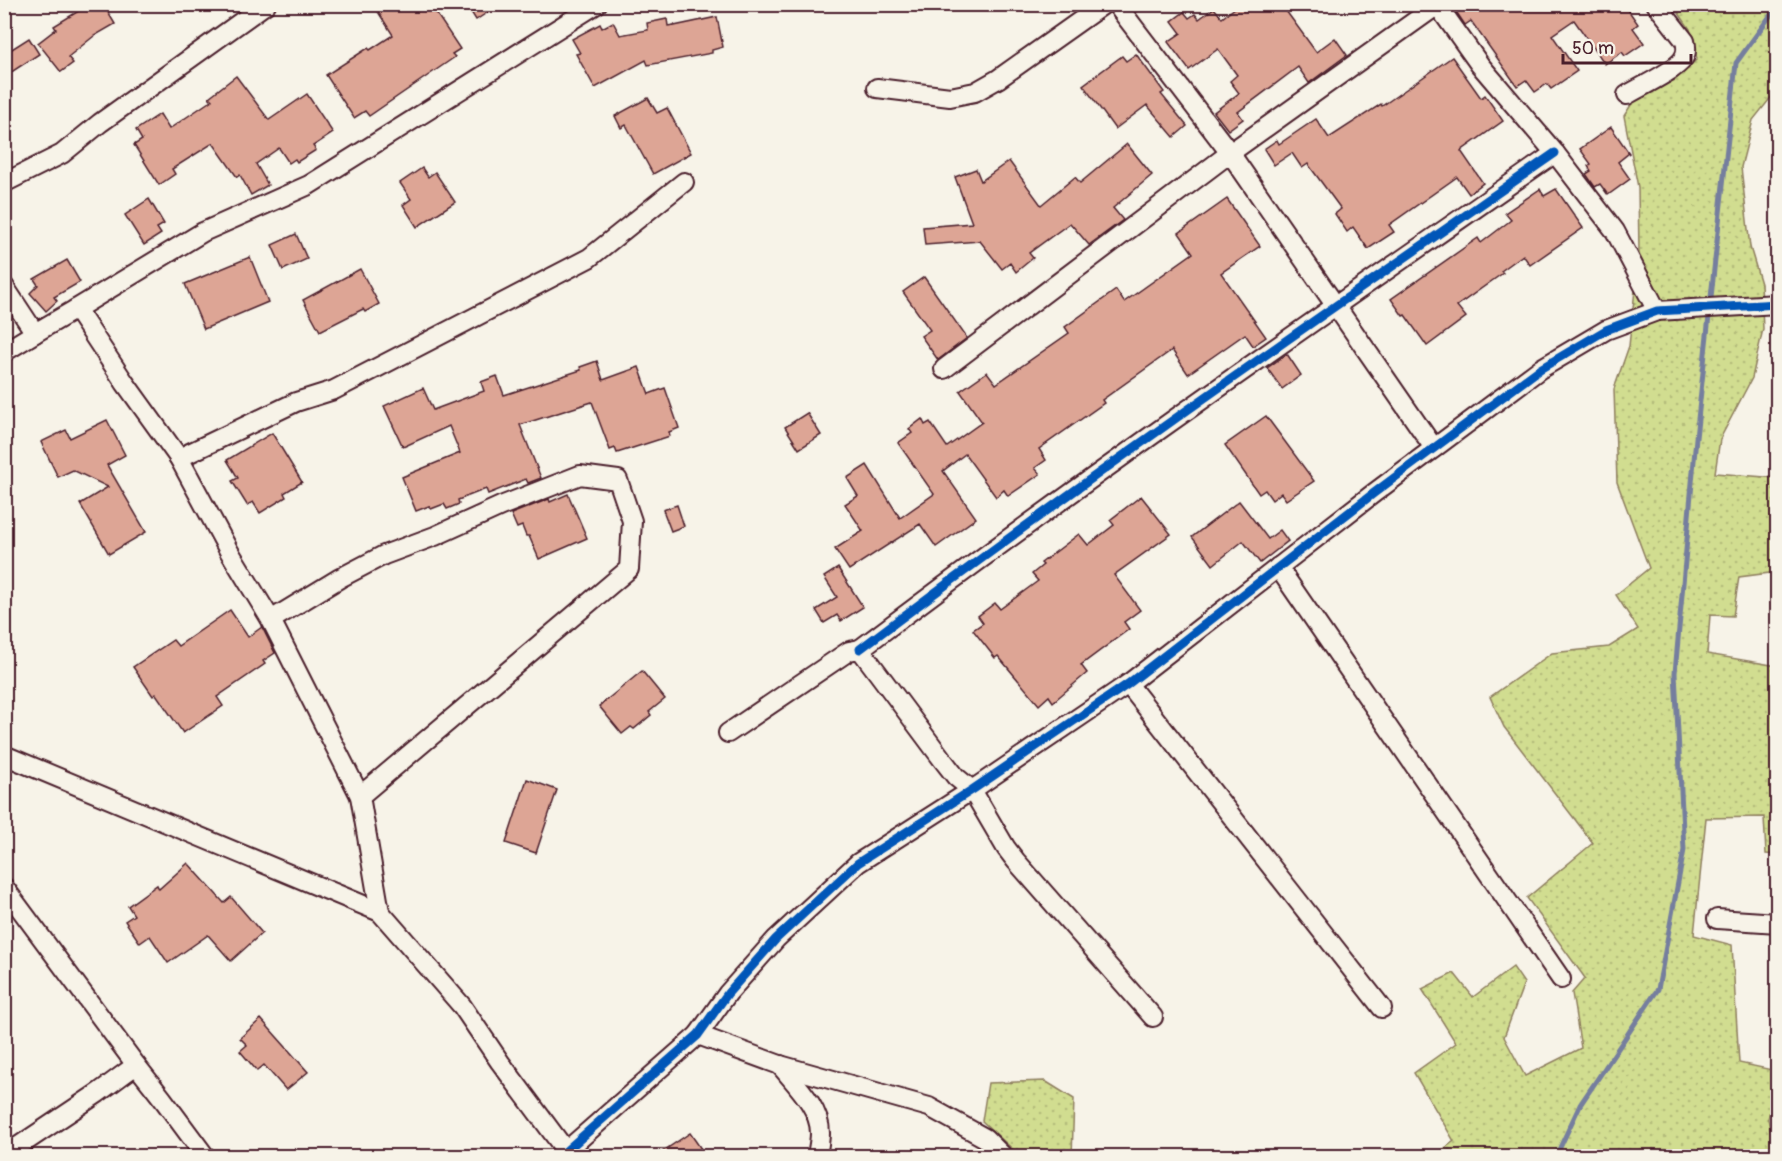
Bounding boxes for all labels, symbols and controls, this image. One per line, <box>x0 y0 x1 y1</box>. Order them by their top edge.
scale bar <box>1563 27 1690 65</box>
text: 50 m <box>1572 37 1614 60</box>

